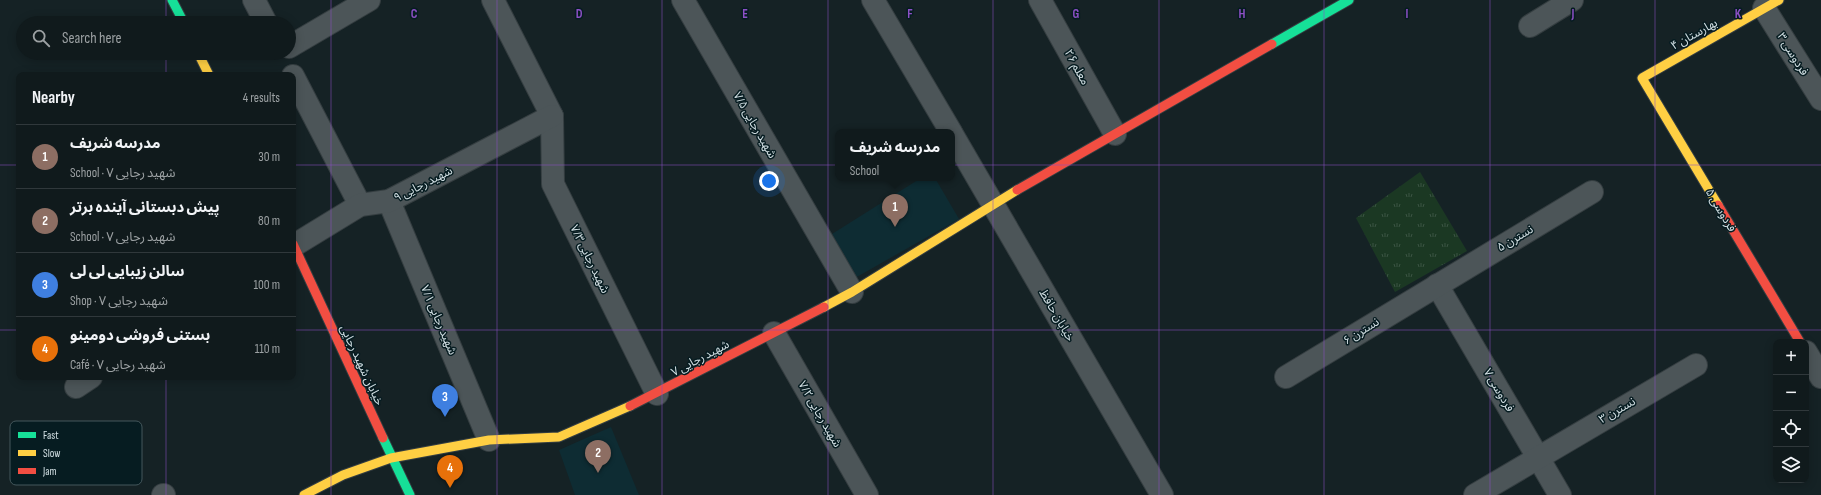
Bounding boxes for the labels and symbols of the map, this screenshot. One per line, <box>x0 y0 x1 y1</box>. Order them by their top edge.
text: C <box>411 6 418 22</box>
text: D <box>576 6 583 22</box>
text: E <box>742 6 748 22</box>
text: F <box>907 6 913 22</box>
text: G <box>1073 6 1080 22</box>
text: H <box>1239 6 1246 22</box>
text: I <box>1406 6 1409 22</box>
text: J <box>1571 6 1575 22</box>
text: K <box>1735 6 1742 22</box>
street label: بهارستان ۴ <box>1668 15 1720 53</box>
street label: فردوسی ۳ <box>1774 30 1812 79</box>
street label: معلم ۲۶ <box>1060 47 1092 88</box>
street label: شهید رجایی ۷/۵ <box>729 89 780 161</box>
street label: شهید رجایی ۹ <box>391 163 455 206</box>
your location <box>759 171 779 191</box>
street label: فردوسی ۵ <box>1702 186 1739 235</box>
pin: 1 <box>882 194 908 227</box>
street label: نسترن ۵ <box>1494 222 1536 255</box>
street label: شهید رجایی ۷/۳ <box>567 223 613 296</box>
street label: شهید رجایی ۷/۱ <box>417 283 460 357</box>
street label: خیابان حافظ <box>1036 286 1078 344</box>
street label: نسترن ۶ <box>1340 315 1382 348</box>
street label: خیابان شهید رجایی <box>336 323 387 408</box>
street label: شهید رجایی ۷ <box>668 337 732 380</box>
street label: فردوسی ۷ <box>1480 366 1517 415</box>
street label: شهید رجایی ۷/۲ <box>794 378 845 450</box>
pin: 3 <box>432 384 458 417</box>
street label: نسترن ۳ <box>1596 394 1638 427</box>
legend <box>10 421 142 485</box>
text: Fast <box>43 429 59 442</box>
pin: 2 <box>585 440 611 473</box>
text: Slow <box>43 447 60 460</box>
pin: 4 <box>437 455 463 488</box>
text: Jam <box>42 465 57 478</box>

